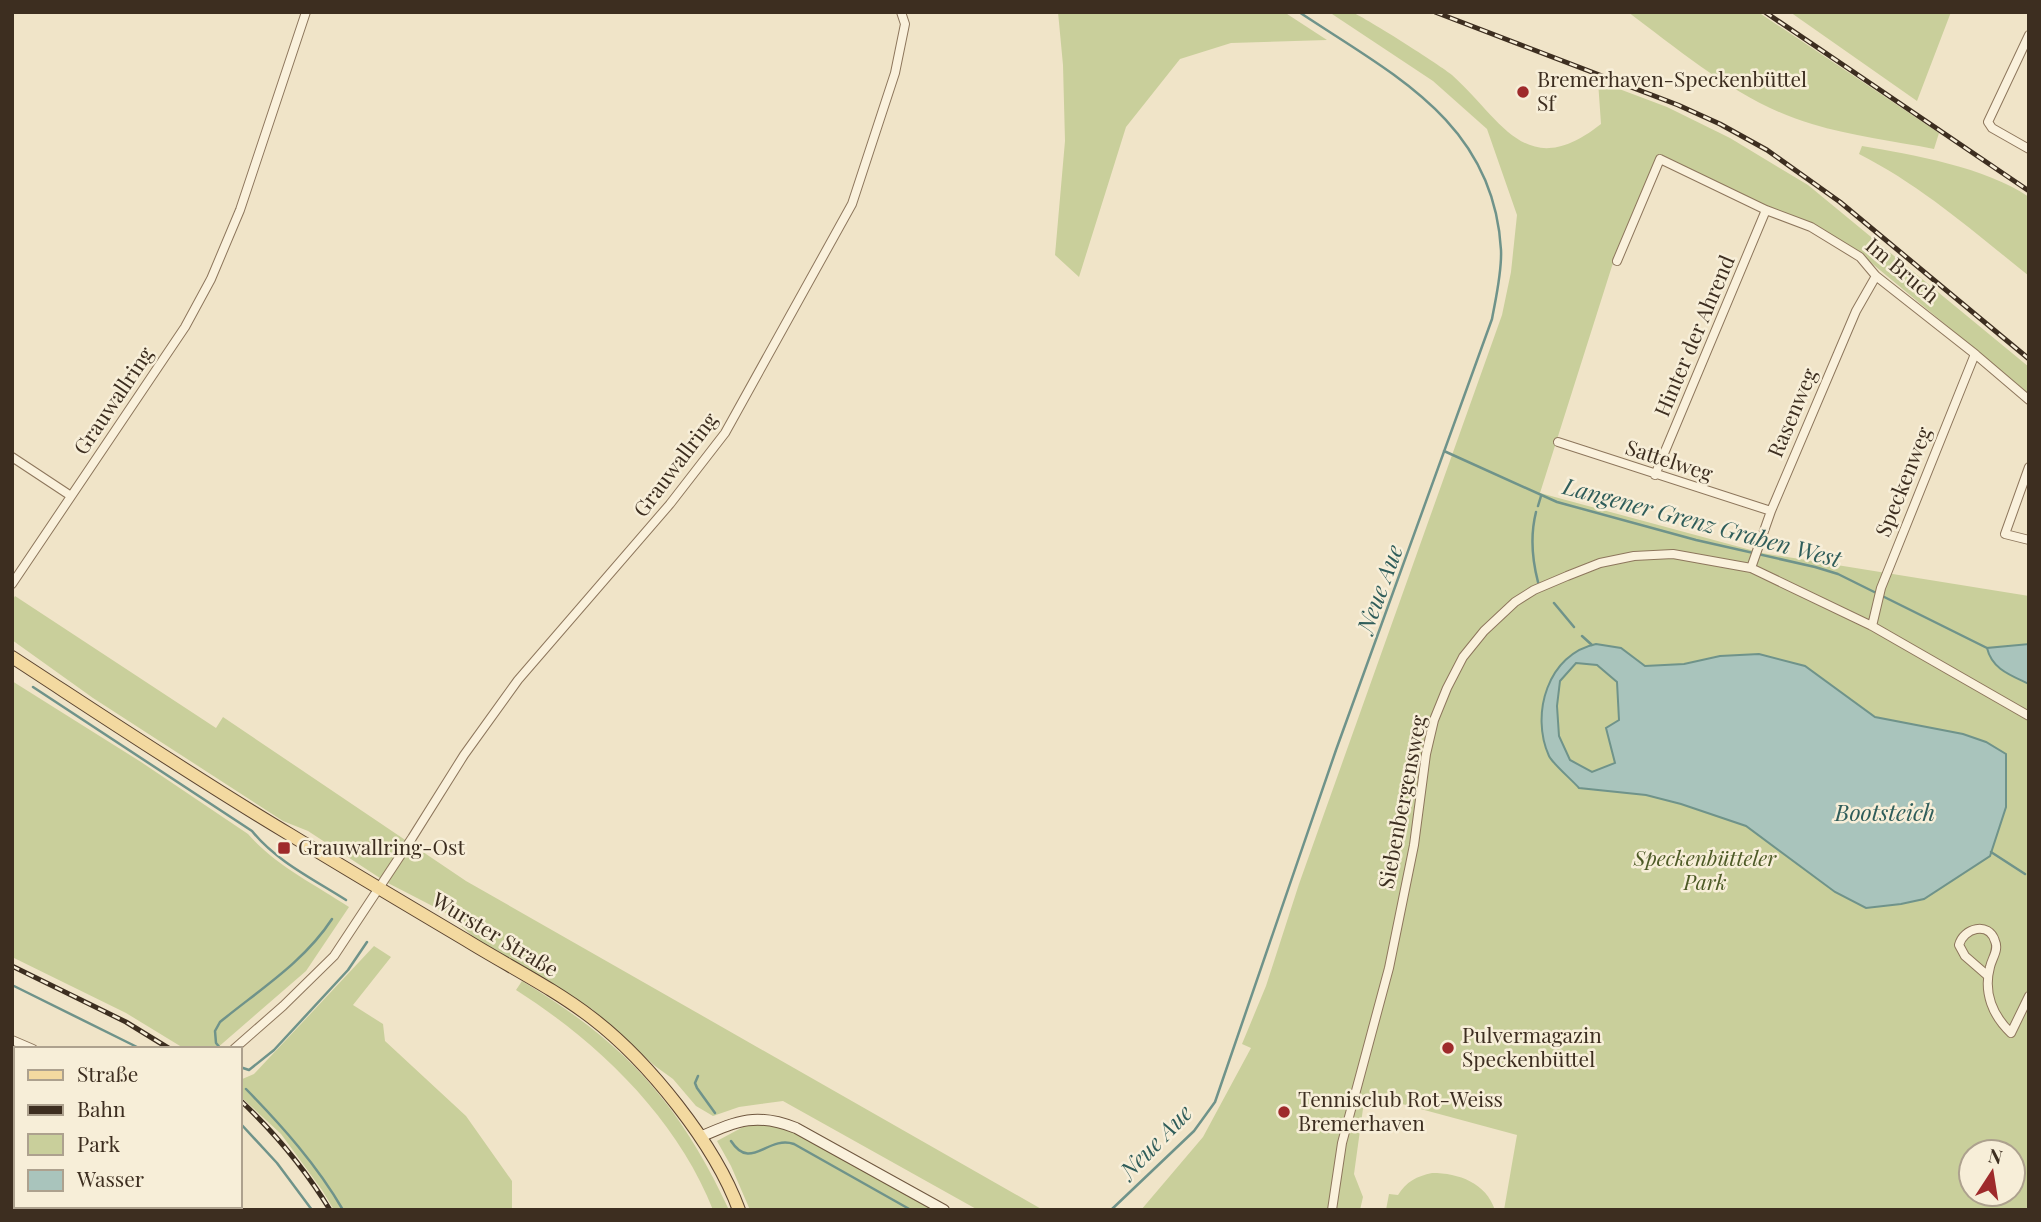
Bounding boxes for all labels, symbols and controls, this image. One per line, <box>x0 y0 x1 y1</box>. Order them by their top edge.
place label: Bremerhaven-Speckenbüttel Sf <box>1537 64 1807 116</box>
marker: Bremerhaven-Speckenbüttel Sf <box>1515 84 1531 100</box>
street label: Im Bruch <box>1861 230 1947 309</box>
street label: Hinter der Ahrend <box>1646 250 1740 420</box>
street label: Grauwallring <box>66 341 159 459</box>
street label: Rasenweg <box>1760 363 1822 461</box>
street label: Grauwallring <box>626 406 723 522</box>
street label: Speckenweg <box>1867 422 1937 540</box>
street label: Sattelweg <box>1622 432 1717 486</box>
water label: Langener Grenz Graben West <box>1559 469 1846 574</box>
water label: Neue Aue <box>1348 540 1409 639</box>
street label: Siebenbergensweg <box>1370 713 1432 891</box>
water label: Bootsteich <box>1834 796 1935 827</box>
place label: Grauwallring-Ost <box>298 832 465 860</box>
marker: Grauwallring-Ost <box>276 840 292 856</box>
park label: Speckenbütteler Park <box>1633 843 1777 895</box>
street label: Wurster Straße <box>427 884 564 982</box>
place label: Pulvermagazin Speckenbüttel <box>1462 1020 1602 1072</box>
marker: Pulvermagazin Speckenbüttel <box>1440 1040 1456 1056</box>
legend <box>14 1047 242 1208</box>
text: Straße <box>77 1059 138 1087</box>
place label: Tennisclub Rot-Weiss Bremerhaven <box>1298 1084 1503 1136</box>
text: Bahn <box>77 1094 126 1122</box>
water label: Neue Aue <box>1110 1097 1198 1186</box>
marker: Tennisclub Rot-Weiss Bremerhaven <box>1276 1104 1292 1120</box>
text: Park <box>77 1129 121 1157</box>
north arrow <box>1957 1138 2027 1208</box>
text: N <box>1986 1141 2005 1170</box>
text: Wasser <box>76 1164 145 1192</box>

